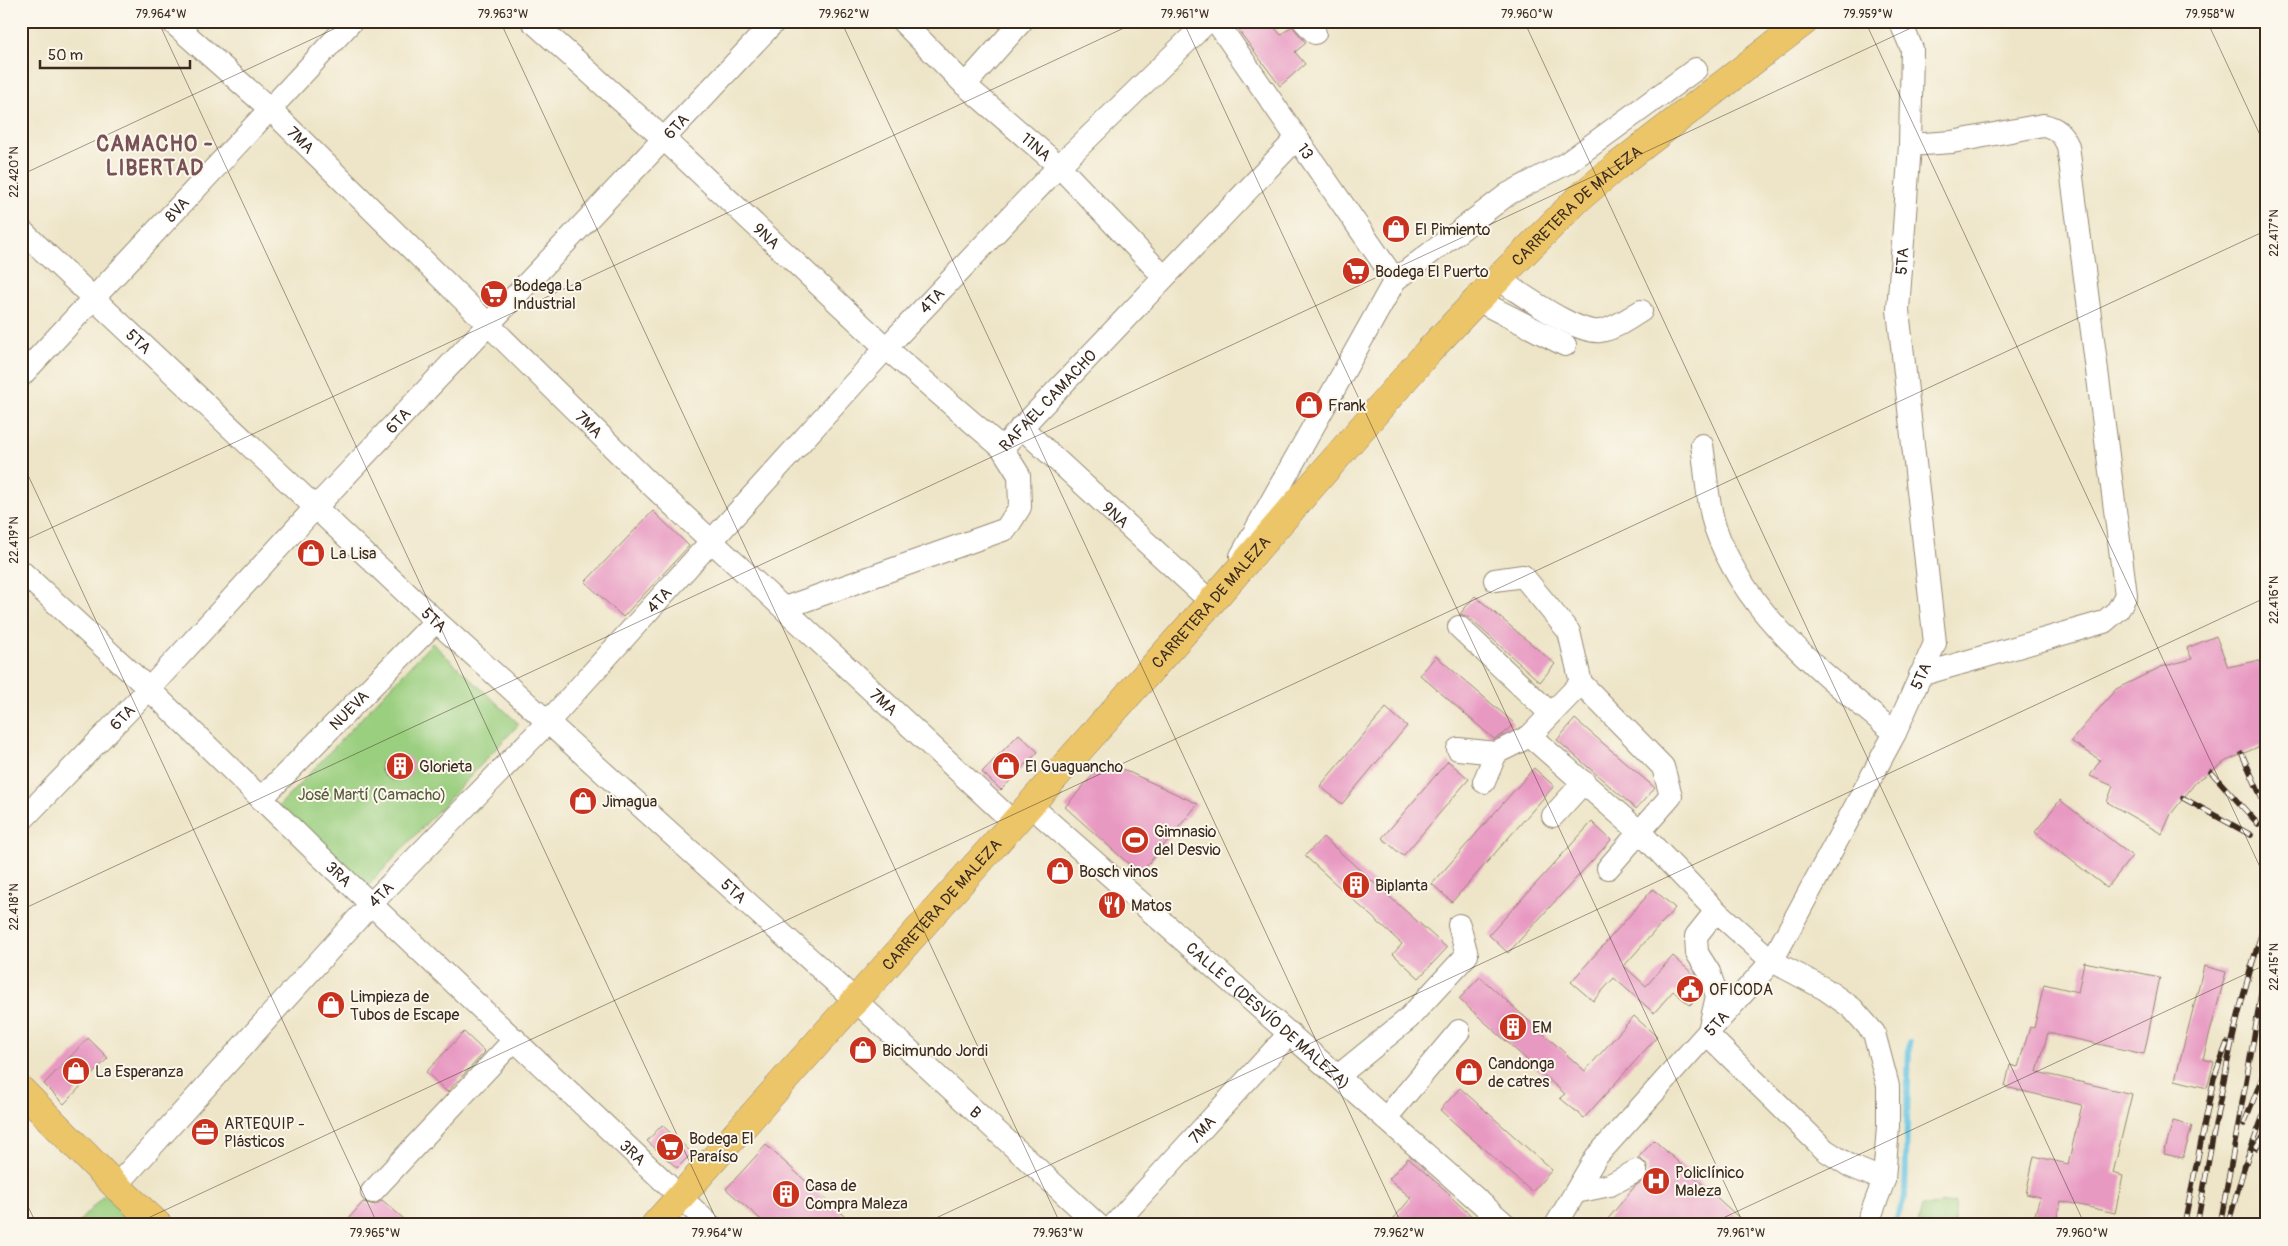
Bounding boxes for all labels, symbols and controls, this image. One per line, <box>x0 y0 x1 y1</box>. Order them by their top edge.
text: 79.964°W <box>136 7 186 22</box>
text: 79.963°W <box>478 7 528 22</box>
text: 79.962°W <box>819 7 869 22</box>
text: 79.961°W <box>1161 7 1209 22</box>
text: 79.960°W <box>1501 7 1553 22</box>
text: 79.959°W <box>1843 7 1893 22</box>
text: 79.958°W <box>2185 7 2235 22</box>
scale bar <box>40 38 190 70</box>
text: 50 m <box>48 46 83 65</box>
street label: 6TA <box>660 110 694 144</box>
street label: 7MA <box>282 123 318 158</box>
street label: 11NA <box>1016 129 1055 166</box>
district label: CAMACHO - LIBERTAD <box>96 131 214 182</box>
street label: 13 <box>1292 140 1318 164</box>
street label: CARRETERA DE MALEZA <box>1508 141 1646 271</box>
text: 22.420°N <box>7 146 22 198</box>
street label: 8VA <box>161 193 194 227</box>
text: 22.417°N <box>2267 209 2282 257</box>
shop icon: El Pimiento <box>1381 214 1411 244</box>
street label: 9NA <box>748 219 784 254</box>
place label: El Pimiento <box>1415 220 1491 240</box>
street label: 5TA <box>1892 247 1914 276</box>
supermarket icon: Bodega El Puerto <box>1341 256 1371 286</box>
place label: Bodega El Puerto <box>1375 262 1489 282</box>
place label: Bodega La Industrial <box>513 276 582 314</box>
supermarket icon: Bodega La Industrial <box>479 279 509 309</box>
street label: 4TA <box>915 284 949 318</box>
street label: 5TA <box>121 325 155 359</box>
street label: RAFAEL CAMACHO <box>995 346 1101 456</box>
shop icon: Frank <box>1294 390 1324 420</box>
place label: Frank <box>1328 396 1366 416</box>
street label: 6TA <box>382 404 415 438</box>
street label: 7MA <box>571 407 606 443</box>
street label: 9NA <box>1098 498 1133 532</box>
text: 22.419°N <box>7 516 22 564</box>
street label: CARRETERA DE MALEZA <box>1148 532 1275 673</box>
shop icon: La Lisa <box>296 538 326 568</box>
place label: La Lisa <box>330 544 376 564</box>
text: 22.416°N <box>2267 576 2282 624</box>
street label: 4TA <box>642 583 676 617</box>
street label: 5TA <box>417 604 451 637</box>
street label: 5TA <box>1907 660 1936 693</box>
street label: 7MA <box>865 685 901 720</box>
street label: NUEVA <box>325 686 373 735</box>
street label: 6TA <box>106 701 140 735</box>
building icon: Glorieta <box>385 751 415 781</box>
shop icon: El Guaguancho <box>991 751 1021 781</box>
place label: Glorieta <box>419 757 472 777</box>
place label: El Guaguancho <box>1025 757 1123 777</box>
park label: José Martí (Camacho) <box>298 785 446 805</box>
shop icon: Jimagua <box>568 786 598 816</box>
place label: Jimagua <box>602 792 657 812</box>
place label: Gimnasio del Desvio <box>1154 822 1221 860</box>
sports icon: Gimnasio del Desvio <box>1120 825 1150 855</box>
street label: CARRETERA DE MALEZA <box>878 835 1006 975</box>
shop icon: Bosch vinos <box>1045 856 1075 886</box>
street label: 3RA <box>321 857 355 892</box>
place label: Bosch vinos <box>1079 862 1158 882</box>
building icon: Biplanta <box>1341 870 1371 900</box>
street label: 5TA <box>716 875 750 908</box>
place label: Biplanta <box>1375 876 1428 896</box>
street label: 4TA <box>364 878 398 912</box>
text: 22.418°N <box>7 883 22 931</box>
restaurant icon: Matos <box>1097 890 1127 920</box>
place label: Matos <box>1131 896 1172 916</box>
street label: CALLE C (DESVÍO DE MALEZA) <box>1181 938 1354 1094</box>
text: 22.415°N <box>2267 943 2282 991</box>
public building icon: OFICODA <box>1675 974 1705 1004</box>
place label: OFICODA <box>1709 980 1773 1000</box>
place label: Limpieza de Tubos de Escape <box>350 987 459 1025</box>
shop icon: Limpieza de Tubos de Escape <box>316 990 346 1020</box>
street label: 5TA <box>1700 1007 1734 1041</box>
building icon: EM <box>1498 1012 1528 1042</box>
place label: EM <box>1532 1018 1552 1038</box>
shop icon: Bicimundo Jordi <box>848 1035 878 1065</box>
place label: Bicimundo Jordi <box>882 1041 988 1061</box>
place label: Candonga de catres <box>1488 1054 1554 1092</box>
shop icon: La Esperanza <box>61 1056 91 1086</box>
shop icon: Candonga de catres <box>1454 1057 1484 1087</box>
place label: La Esperanza <box>95 1062 183 1082</box>
street label: B <box>965 1102 985 1123</box>
street label: 7MA <box>1185 1112 1220 1148</box>
place label: ARTEQUIP - Plásticos <box>224 1114 305 1152</box>
office icon: ARTEQUIP - Plásticos <box>190 1117 220 1147</box>
place label: Bodega El Paraíso <box>689 1129 754 1167</box>
supermarket icon: Bodega El Paraíso <box>655 1132 685 1162</box>
street label: 3RA <box>615 1136 650 1170</box>
place label: Policlínico Maleza <box>1675 1163 1745 1201</box>
hospital icon: Policlínico Maleza <box>1641 1166 1671 1196</box>
place label: Casa de Compra Maleza <box>805 1176 908 1214</box>
building icon: Casa de Compra Maleza <box>771 1179 801 1209</box>
text: 79.965°W <box>350 1226 400 1241</box>
text: 79.964°W <box>692 1226 742 1241</box>
text: 79.963°W <box>1033 1226 1083 1241</box>
text: 79.962°W <box>1374 1226 1424 1241</box>
text: 79.961°W <box>1717 1226 1765 1241</box>
text: 79.960°W <box>2056 1226 2108 1241</box>

